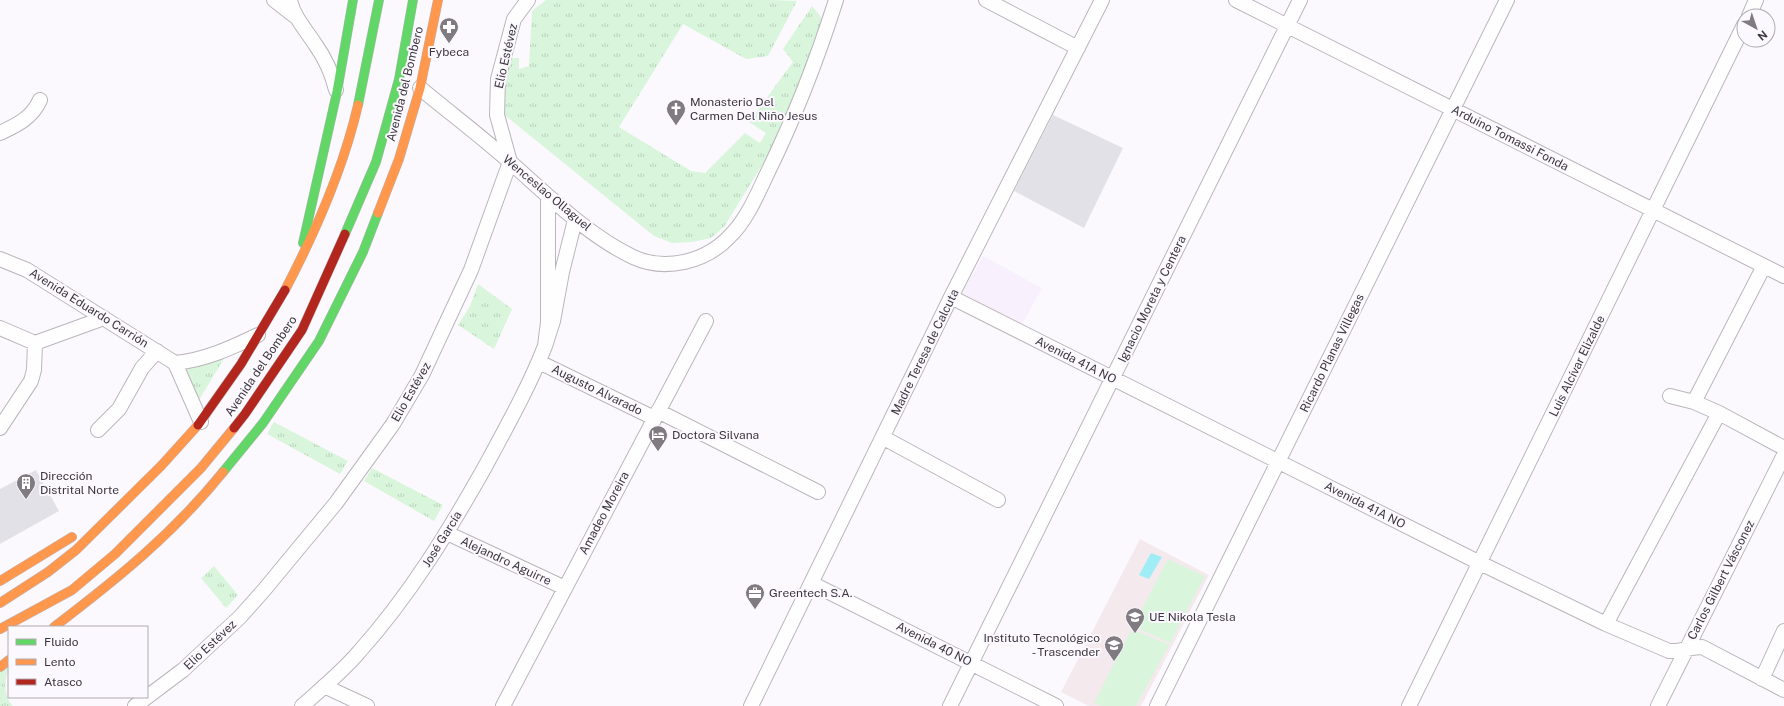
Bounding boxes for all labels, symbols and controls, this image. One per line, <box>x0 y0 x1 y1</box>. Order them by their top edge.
north arrow <box>1736 8 1776 48</box>
pharmacy icon: Fybeca <box>438 16 460 44</box>
street label: Elio Estévez <box>492 22 520 90</box>
street label: Avenida del Bombero <box>384 25 426 143</box>
text: N <box>1755 28 1770 43</box>
place label: Fybeca <box>429 45 469 59</box>
place label: Monasterio Del Carmen Del Niño Jesus <box>690 95 817 123</box>
church icon: Monasterio Del Carmen Del Niño Jesus <box>665 98 687 126</box>
street label: Arduino Tomassi Fonda <box>1449 102 1571 174</box>
street label: Wenceslao Ollaguel <box>500 152 594 234</box>
street label: Ignacio Moreta y Centera <box>1115 233 1189 365</box>
street label: Avenida Eduardo Carrión <box>27 266 151 350</box>
street label: Madre Teresa de Calcuta <box>888 287 962 417</box>
street label: Ricardo Planas Villegas <box>1297 291 1367 415</box>
street label: Avenida del Bombero <box>222 313 300 419</box>
street label: Luis Alcívar Elizalde <box>1546 313 1608 419</box>
street label: Avenida 41A NO <box>1033 334 1119 386</box>
street label: Elio Estévez <box>388 360 434 424</box>
street label: Augusto Alvarado <box>549 362 645 418</box>
hotel icon: Doctora Silvana <box>647 424 669 452</box>
place label: Doctora Silvana <box>672 428 759 442</box>
place label: Dirección Distrital Norte <box>40 469 119 497</box>
street label: Amadeo Moreira <box>576 469 632 557</box>
building icon: Dirección Distrital Norte <box>15 472 37 500</box>
street label: Avenida 41A NO <box>1322 479 1408 531</box>
street label: José García <box>419 509 465 569</box>
street label: Carlos Gilbert Vásconez <box>1685 518 1757 642</box>
street label: Alejandro Aguirre <box>458 534 554 588</box>
office icon: Greentech S.A. <box>744 582 766 610</box>
place label: Greentech S.A. <box>769 586 852 600</box>
school or university icon: UE Nikola Tesla <box>1124 606 1146 634</box>
place label: UE Nikola Tesla <box>1149 610 1236 624</box>
street label: Elio Estévez <box>181 617 239 673</box>
street label: Avenida 40 NO <box>894 619 974 669</box>
legend <box>8 626 148 698</box>
place label: Instituto Tecnológico - Trascender <box>983 631 1100 659</box>
school or university icon: Instituto Tecnológico - Trascender <box>1103 634 1125 662</box>
text: Fluido <box>44 635 79 649</box>
text: Lento <box>44 655 76 669</box>
text: Atasco <box>44 675 83 689</box>

